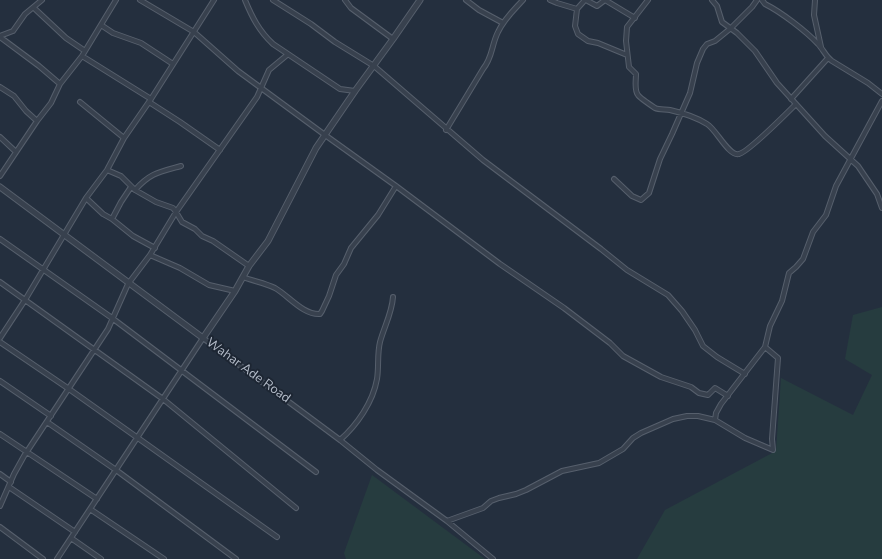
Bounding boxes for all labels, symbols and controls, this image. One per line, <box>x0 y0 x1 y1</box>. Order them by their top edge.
street label: Wahar Ade Road <box>203 335 293 407</box>

